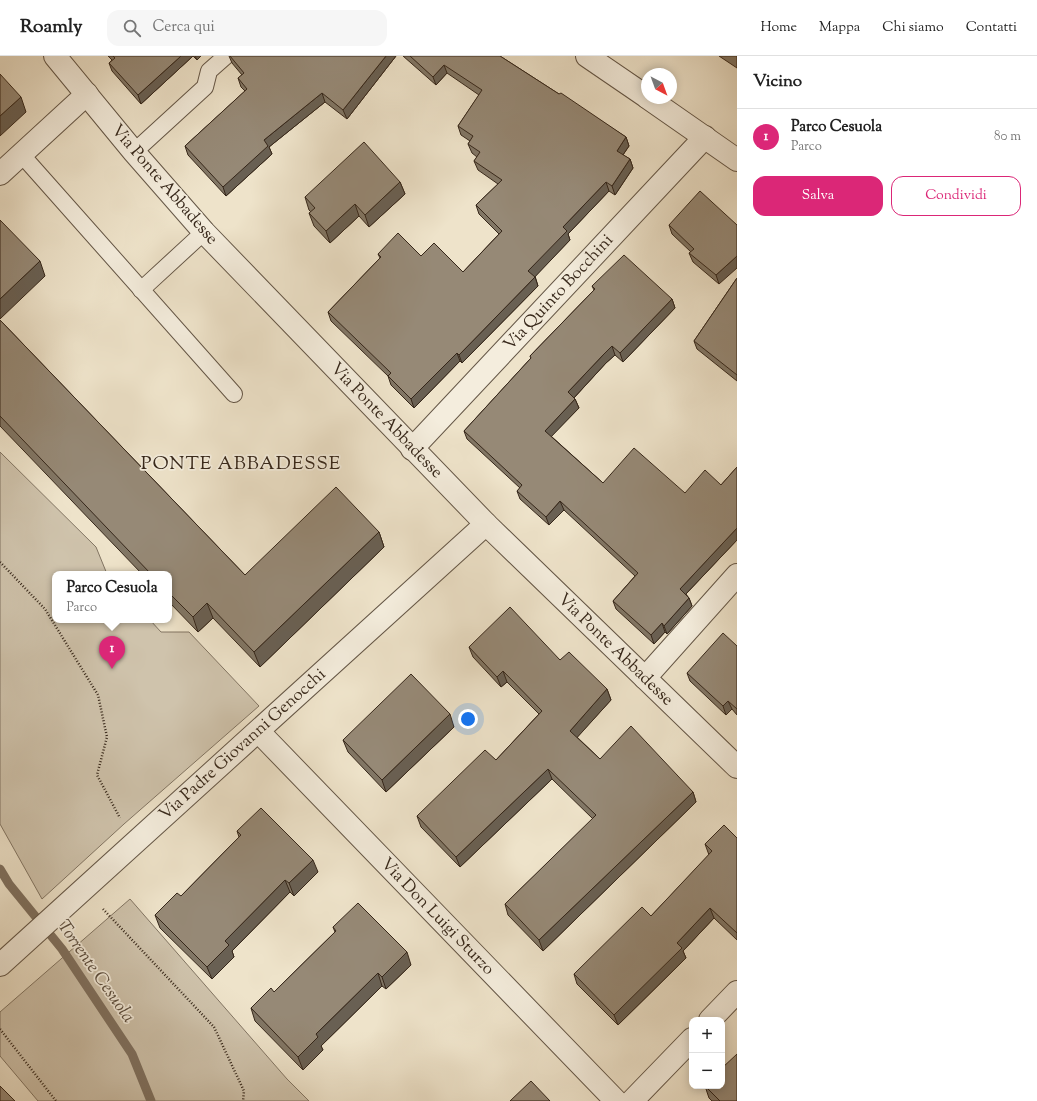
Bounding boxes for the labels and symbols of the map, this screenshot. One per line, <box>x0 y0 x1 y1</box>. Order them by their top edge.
north arrow <box>641 68 677 104</box>
street label: Via Ponte Abbadesse <box>105 120 223 251</box>
street label: Via Quinto Bocchini <box>499 229 620 357</box>
street label: Via Ponte Abbadesse <box>324 358 448 484</box>
district label: PONTE ABBADESSE <box>141 451 341 478</box>
street label: Via Ponte Abbadesse <box>552 588 678 712</box>
pin: 1 <box>99 636 125 669</box>
street label: Via Padre Giovanni Genocchi <box>154 663 332 827</box>
your location <box>458 709 478 729</box>
street label: Via Don Luigi Sturzo <box>375 853 499 981</box>
water label: Torrente Cesuola <box>50 915 140 1029</box>

